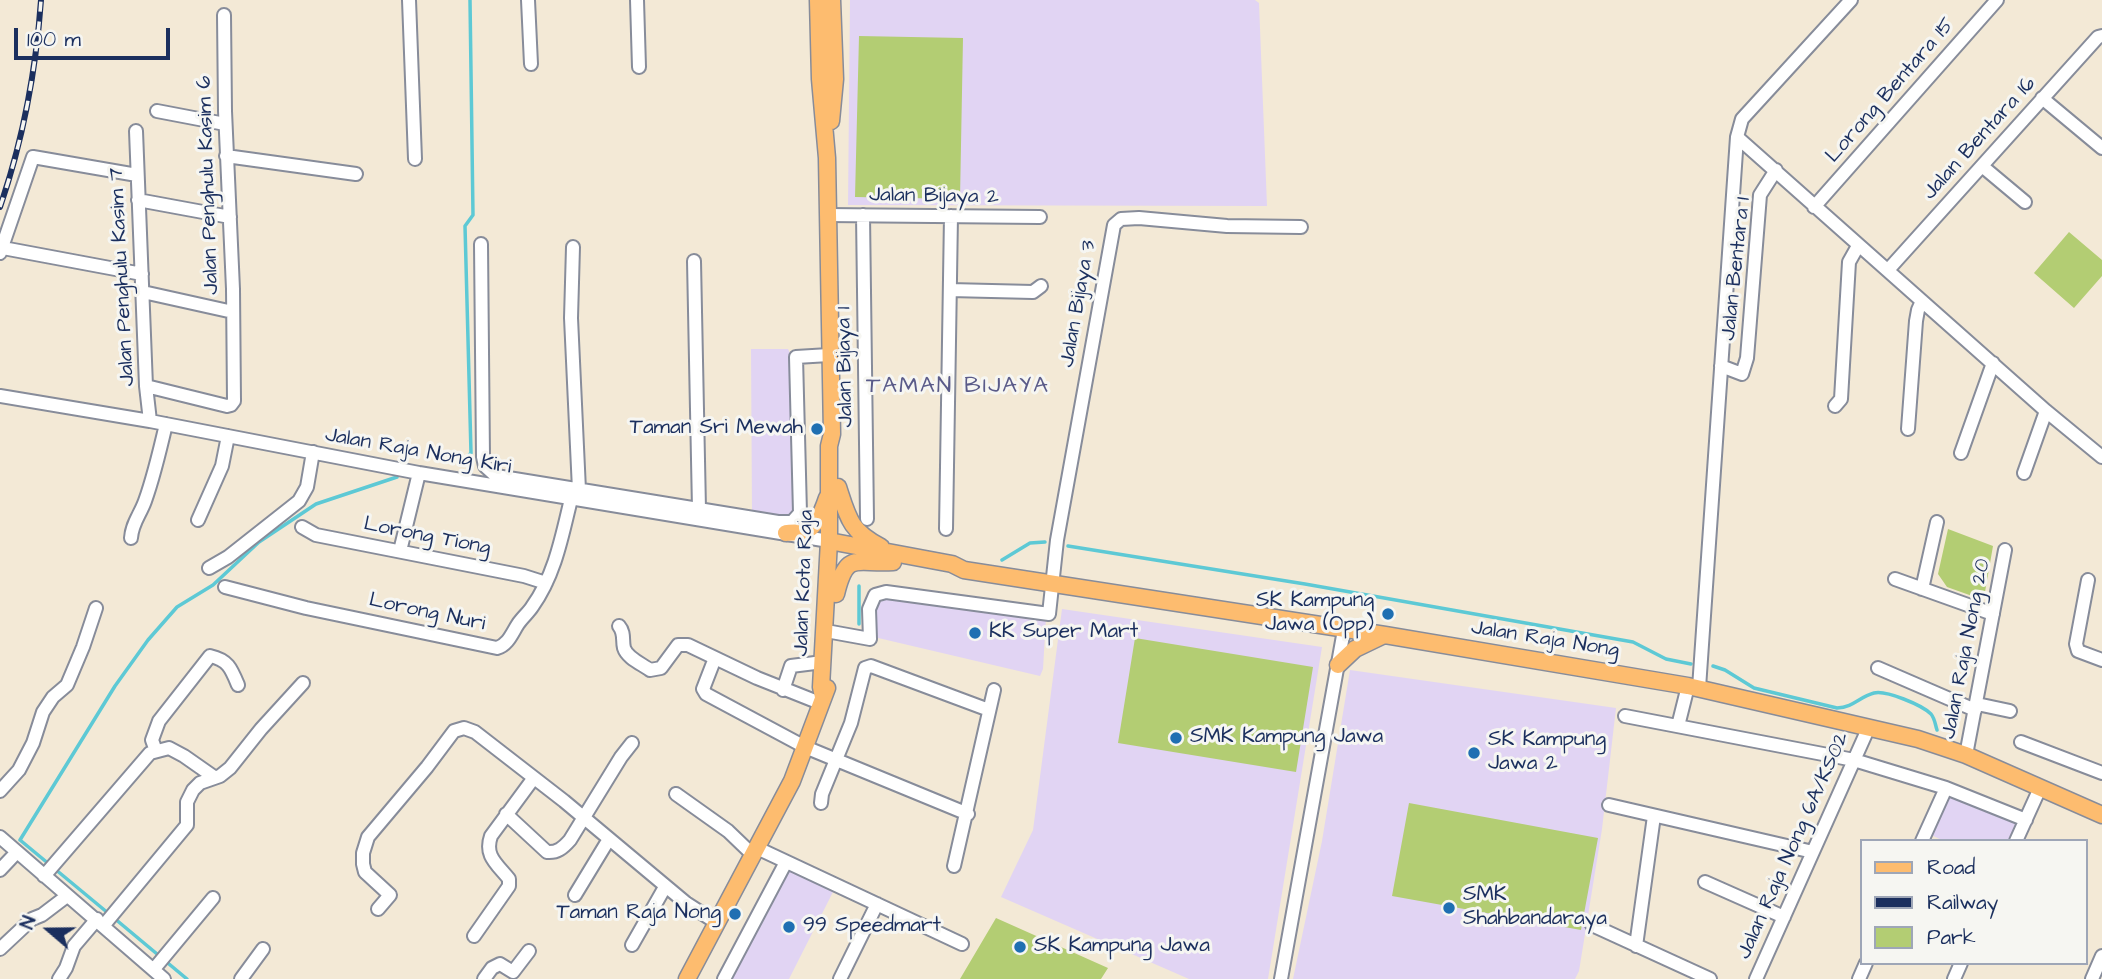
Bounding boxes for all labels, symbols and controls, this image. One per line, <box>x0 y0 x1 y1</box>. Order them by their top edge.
street label: Lorong Bentara 15 <box>1821 13 1961 169</box>
scale bar <box>18 14 173 58</box>
text: 100 m <box>27 25 81 54</box>
street label: Jalan Bentara 16 <box>1918 72 2042 206</box>
street label: Jalan Penghulu Kasim 6 <box>193 75 225 295</box>
street label: Jalan Penghulu Kasim 7 <box>105 167 141 387</box>
street label: Jalan Bijaya 2 <box>869 183 999 211</box>
street label: Jalan Bentara 1 <box>1717 196 1757 342</box>
street label: Jalan Bijaya 3 <box>1055 239 1103 369</box>
street label: Jalan Bijaya 1 <box>832 307 860 427</box>
district label: TAMAN BIJAYA <box>867 373 1049 401</box>
place label: Taman Sri Mewah <box>630 416 803 442</box>
marker: Taman Sri Mewah <box>809 421 825 437</box>
street label: Jalan Raja Nong Kiri <box>323 423 513 481</box>
street label: Jalan Kota Raja <box>790 509 820 657</box>
street label: Lorong Tiong <box>361 512 493 562</box>
street label: Jalan Raja Nong 20 <box>1937 557 1997 741</box>
street label: Lorong Nuri <box>367 588 487 638</box>
place label: SK Kampung Jawa (Opp) <box>1256 589 1374 639</box>
marker: SK Kampung Jawa (Opp) <box>1380 606 1396 622</box>
street label: Jalan Raja Nong <box>1469 616 1621 664</box>
place label: KK Super Mart <box>989 620 1138 646</box>
marker: KK Super Mart <box>967 625 983 641</box>
place label: SMK Kampung Jawa <box>1190 725 1383 751</box>
place label: SK Kampung Jawa 2 <box>1488 728 1606 778</box>
street label: Jalan Raja Nong 6A/KS02 <box>1733 729 1855 963</box>
marker: SMK Kampung Jawa <box>1168 730 1184 746</box>
marker: SK Kampung Jawa 2 <box>1466 745 1482 761</box>
legend <box>1860 839 2088 965</box>
text: Road <box>1927 853 1975 882</box>
place label: SMK Shahbandaraya <box>1463 883 1607 933</box>
text: Railway <box>1927 888 1998 917</box>
north arrow <box>14 895 84 965</box>
marker: SMK Shahbandaraya <box>1441 900 1457 916</box>
place label: Taman Raja Nong <box>557 901 721 927</box>
marker: Taman Raja Nong <box>727 906 743 922</box>
text: N <box>14 912 44 933</box>
place label: 99 Speedmart <box>803 914 941 940</box>
marker: 99 Speedmart <box>781 919 797 935</box>
text: Park <box>1927 923 1976 952</box>
place label: SK Kampung Jawa <box>1034 934 1210 960</box>
marker: SK Kampung Jawa <box>1012 939 1028 955</box>

